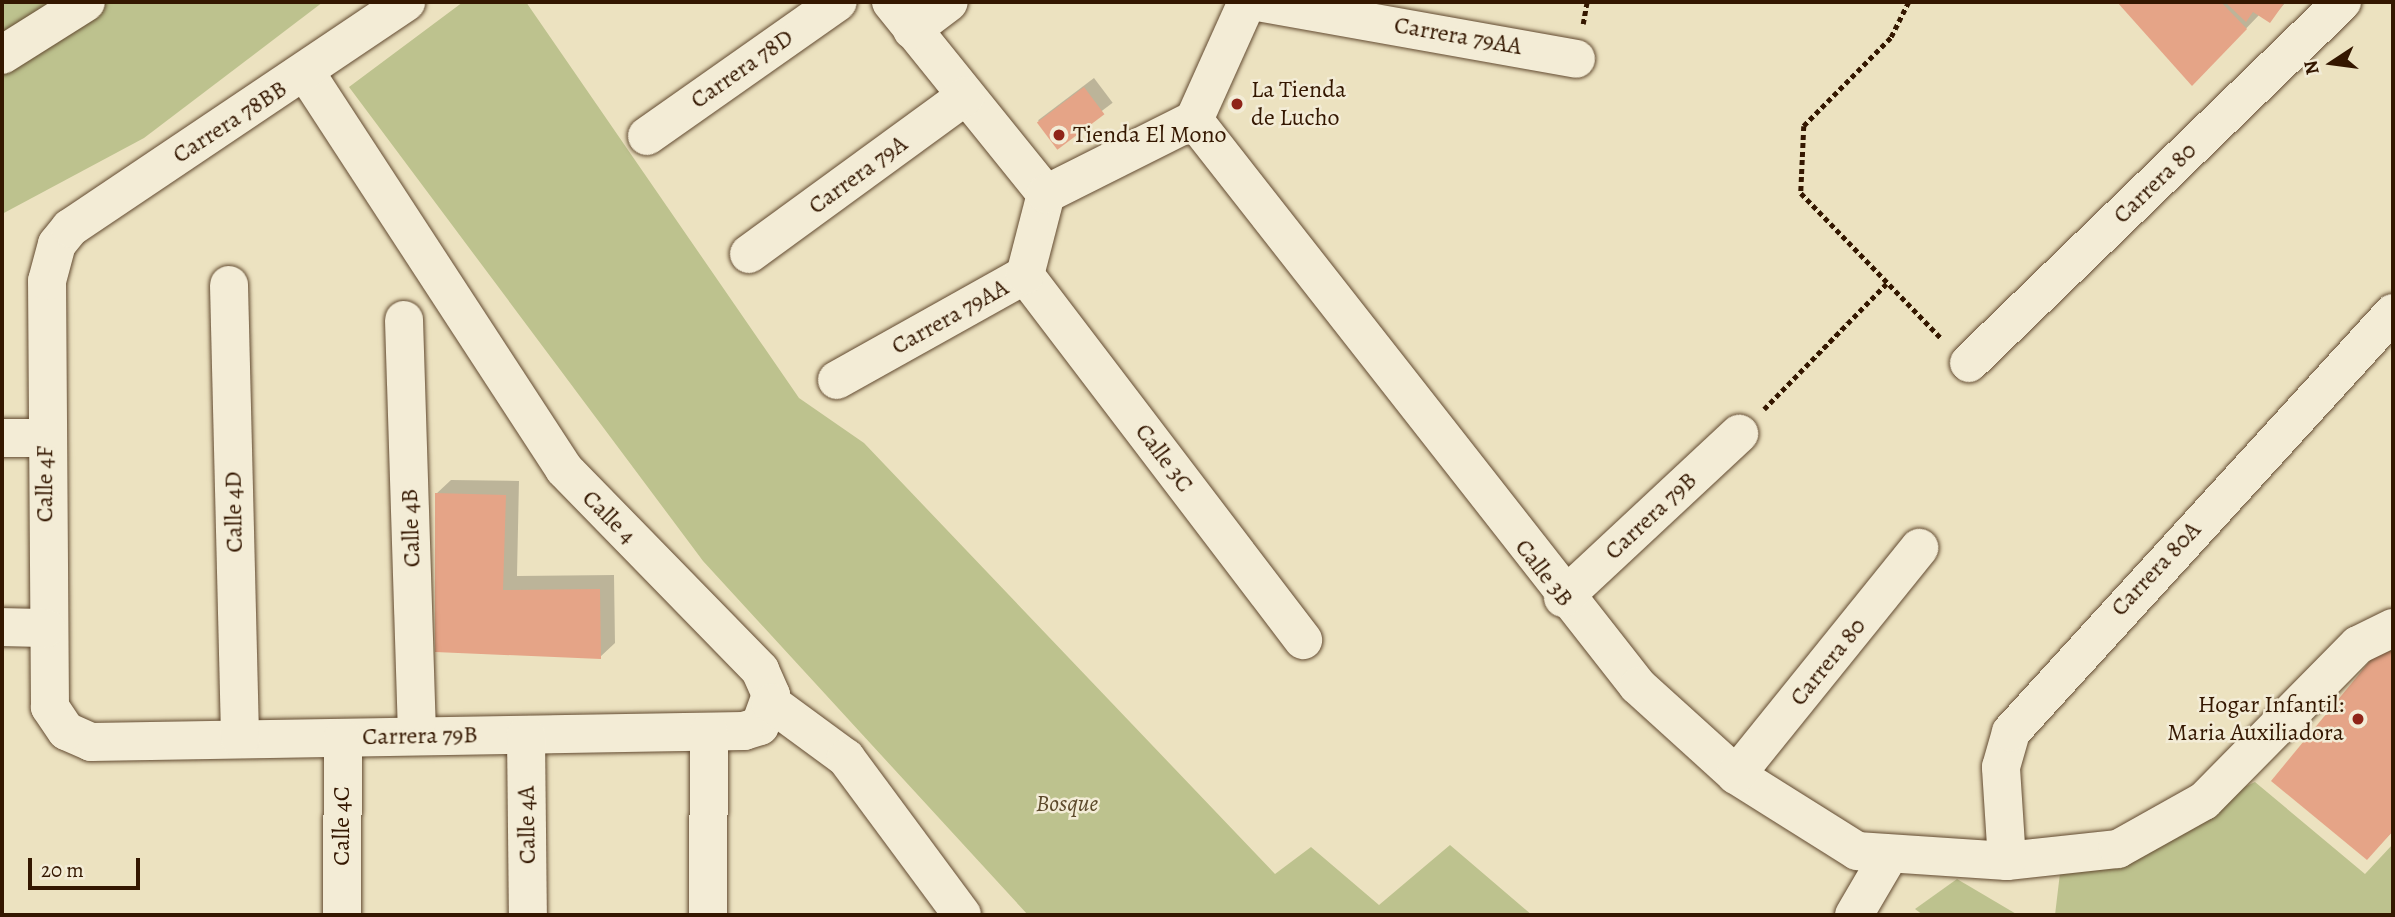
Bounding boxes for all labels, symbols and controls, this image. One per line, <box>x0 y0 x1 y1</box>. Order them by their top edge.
street label: Carrera 79AA <box>1392 11 1524 61</box>
street label: Carrera 78D <box>685 23 799 115</box>
north arrow <box>2297 28 2367 98</box>
text: N <box>2297 58 2326 77</box>
street label: Carrera 78BB <box>167 74 293 170</box>
place label: La Tienda de Lucho <box>1251 76 1346 132</box>
marker: La Tienda de Lucho <box>1229 96 1245 112</box>
place label: Tienda El Mono <box>1073 121 1227 149</box>
marker: Tienda El Mono <box>1051 127 1067 143</box>
street label: Carrera 79A <box>803 130 913 220</box>
street label: Carrera 80 <box>2107 136 2203 230</box>
street label: Carrera 79AA <box>887 273 1013 361</box>
street label: Calle 3C <box>1129 418 1199 498</box>
street label: Calle 4F <box>31 446 59 522</box>
street label: Carrera 79B <box>1599 466 1703 566</box>
street label: Calle 4D <box>219 471 249 553</box>
street label: Calle 4 <box>576 484 642 550</box>
street label: Calle 4B <box>395 488 427 568</box>
street label: Carrera 80A <box>2105 516 2207 622</box>
street label: Calle 3B <box>1509 534 1579 612</box>
street label: Carrera 80 <box>1784 612 1872 712</box>
place label: Hogar Infantil: Maria Auxiliadora <box>2167 691 2344 747</box>
marker: Hogar Infantil: Maria Auxiliadora <box>2350 711 2366 727</box>
street label: Carrera 79B <box>362 721 478 751</box>
street label: Calle 4C <box>328 786 356 866</box>
street label: Calle 4A <box>512 786 542 864</box>
park label: Bosque <box>1036 790 1098 818</box>
scale bar <box>32 844 144 888</box>
text: 20 m <box>41 856 84 884</box>

